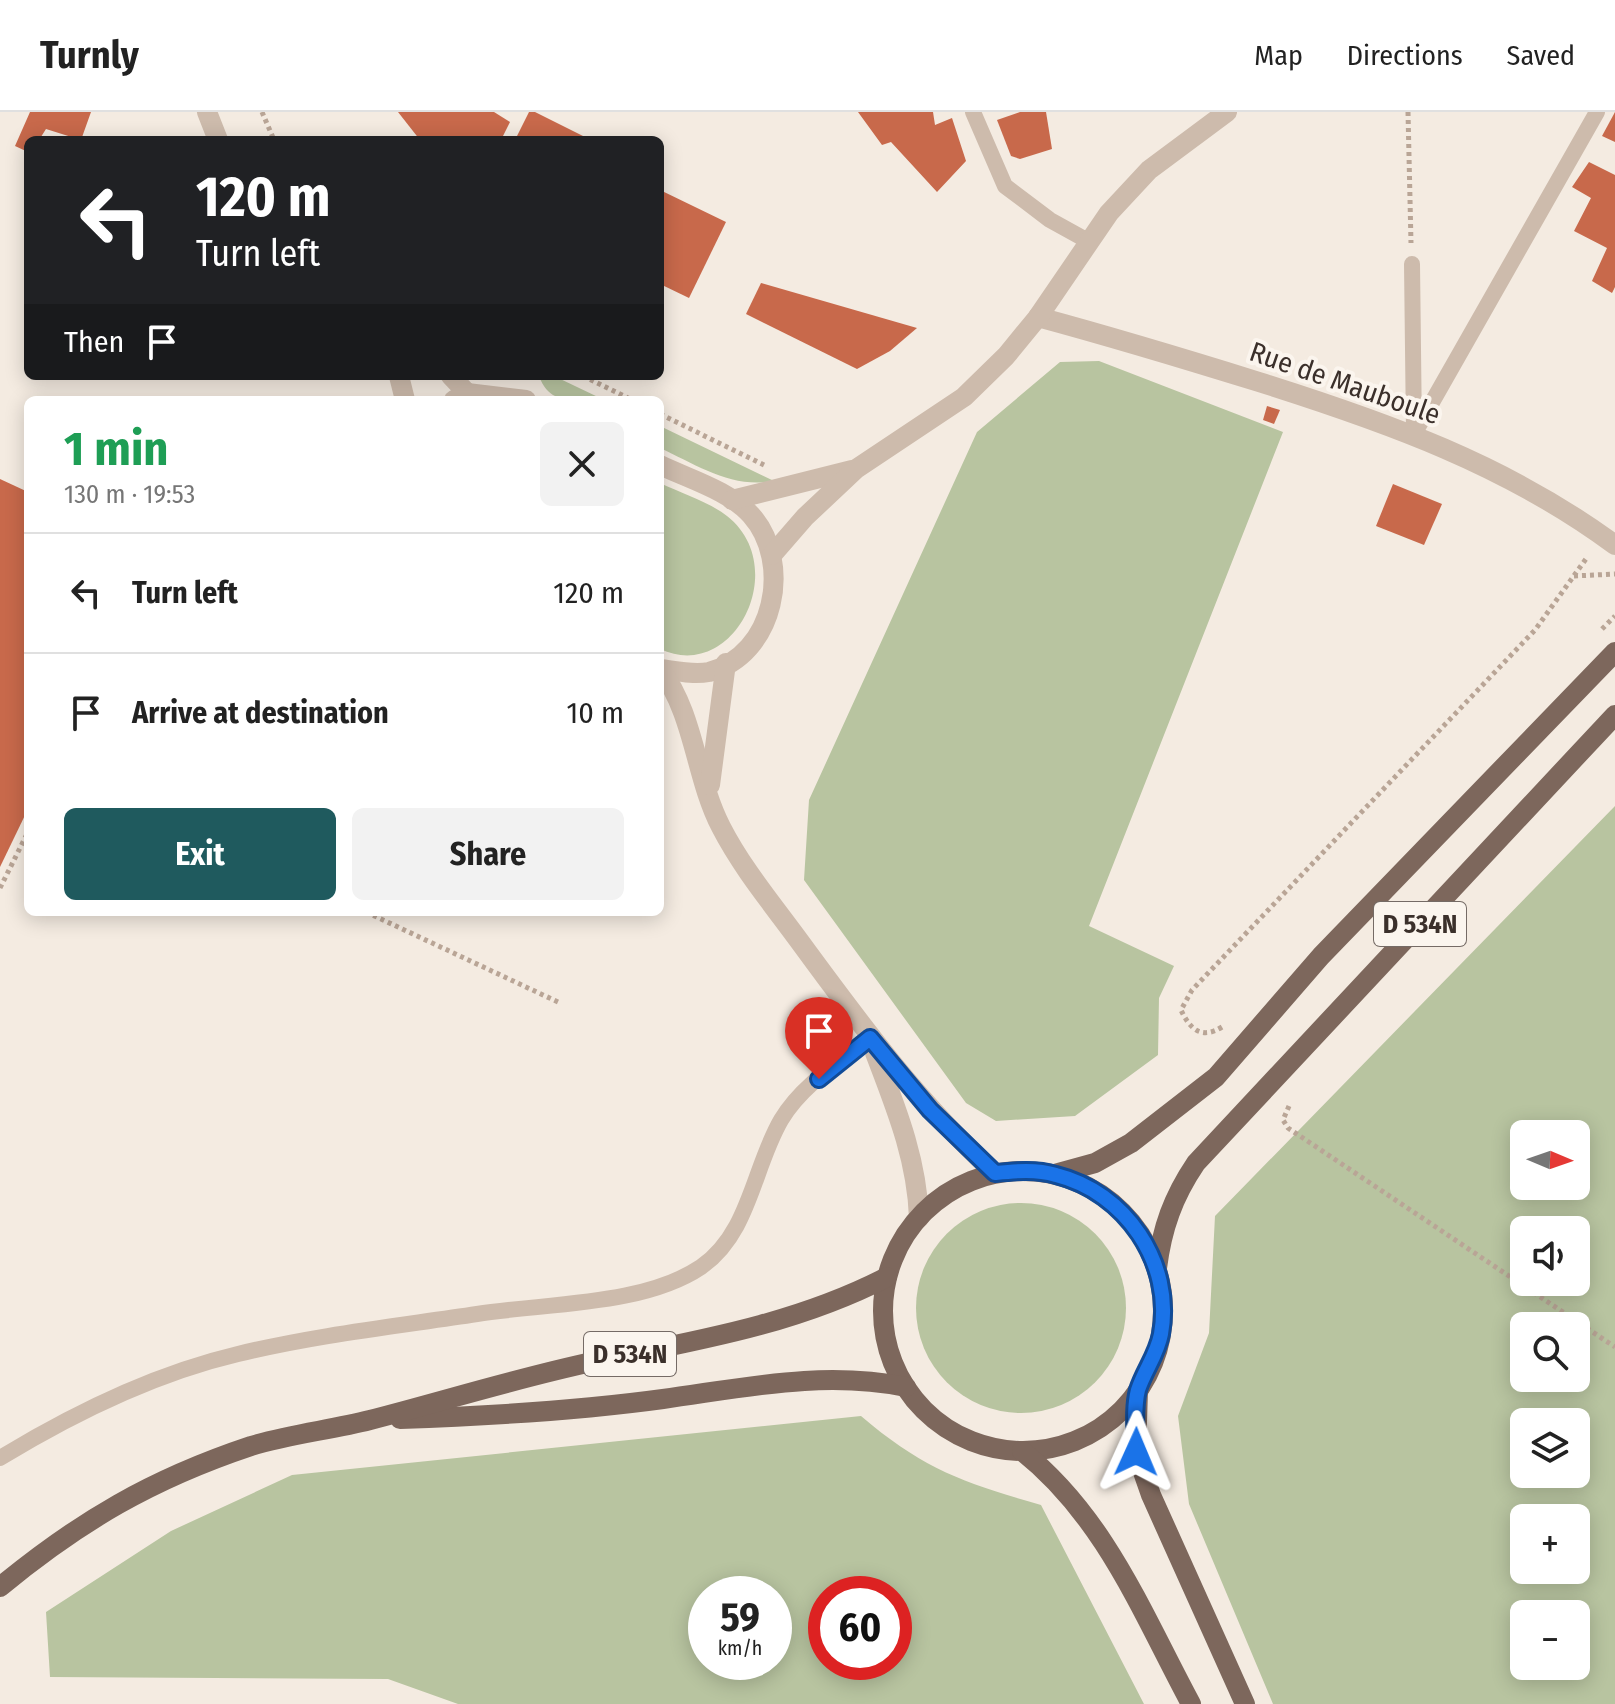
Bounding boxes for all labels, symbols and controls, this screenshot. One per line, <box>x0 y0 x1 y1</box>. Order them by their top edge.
text: Turnly <box>40 32 139 78</box>
text: Map <box>1254 39 1303 72</box>
text: Directions <box>1347 39 1463 72</box>
text: Saved <box>1507 39 1575 72</box>
text: 120 m <box>196 164 331 231</box>
icon: left <box>64 168 168 272</box>
text: Turn left <box>196 232 320 276</box>
icon: arrive <box>140 320 184 364</box>
text: Then <box>64 324 124 360</box>
street label: Rue de Mauboule <box>1245 335 1445 431</box>
text: 1 min <box>64 420 169 478</box>
button: close <box>540 422 624 506</box>
text: 130 m · 19:53 <box>64 479 195 510</box>
icon: left <box>64 571 108 615</box>
text: Turn left <box>132 575 238 611</box>
text: 120 m <box>553 575 624 611</box>
icon: arrive <box>64 691 108 735</box>
text: Arrive at destination <box>132 695 389 731</box>
text: 10 m <box>567 695 624 731</box>
button: Exit <box>64 808 336 900</box>
button: Share <box>352 808 624 900</box>
road number: D 534N <box>1374 902 1466 946</box>
pin <box>785 997 853 1079</box>
icon: arrive <box>797 1009 841 1053</box>
north arrow <box>1510 1120 1590 1200</box>
map controls <box>1510 1120 1590 1680</box>
button: sound <box>1510 1216 1590 1296</box>
button: search <box>1510 1312 1590 1392</box>
road number: D 534N <box>584 1332 676 1376</box>
button: layers <box>1510 1408 1590 1488</box>
position arrow <box>1094 1410 1178 1494</box>
button: + <box>1510 1504 1590 1584</box>
speed limit sign: 60 <box>808 1576 912 1680</box>
text: 59 <box>720 1594 760 1642</box>
button: − <box>1510 1600 1590 1680</box>
text: km/h <box>718 1636 762 1660</box>

